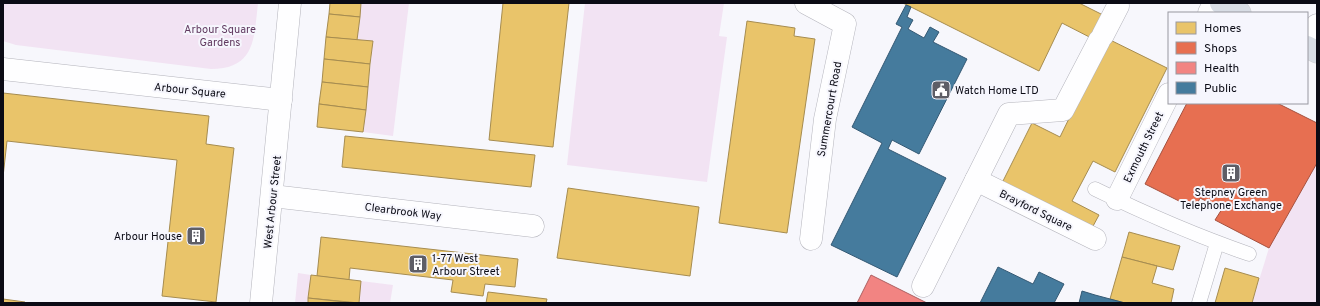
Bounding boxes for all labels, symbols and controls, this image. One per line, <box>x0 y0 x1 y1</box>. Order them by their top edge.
legend <box>1168 12 1308 104</box>
text: Homes <box>1204 21 1241 37</box>
park label: Arbour Square Gardens <box>184 23 256 50</box>
text: Shops <box>1204 41 1237 57</box>
street label: Summercourt Road <box>815 60 845 158</box>
text: Health <box>1204 61 1239 77</box>
public building icon: Watch Home LTD <box>930 79 952 101</box>
street label: Arbour Square <box>153 80 227 102</box>
text: Public <box>1204 81 1237 97</box>
place label: Watch Home LTD <box>955 84 1039 98</box>
street label: Exmouth Street <box>1121 110 1167 185</box>
street label: West Arbour Street <box>261 155 285 249</box>
building icon: Stepney Green Telephone Exchange <box>1220 162 1242 184</box>
place label: Stepney Green Telephone Exchange <box>1180 186 1282 213</box>
street label: Brayford Square <box>997 187 1075 235</box>
street label: Clearbrook Way <box>364 200 442 224</box>
building icon: Arbour House <box>185 225 207 247</box>
place label: Arbour House <box>114 230 182 244</box>
place label: 1-77 West Arbour Street <box>432 252 500 279</box>
building icon: 1-77 West Arbour Street <box>407 253 429 275</box>

